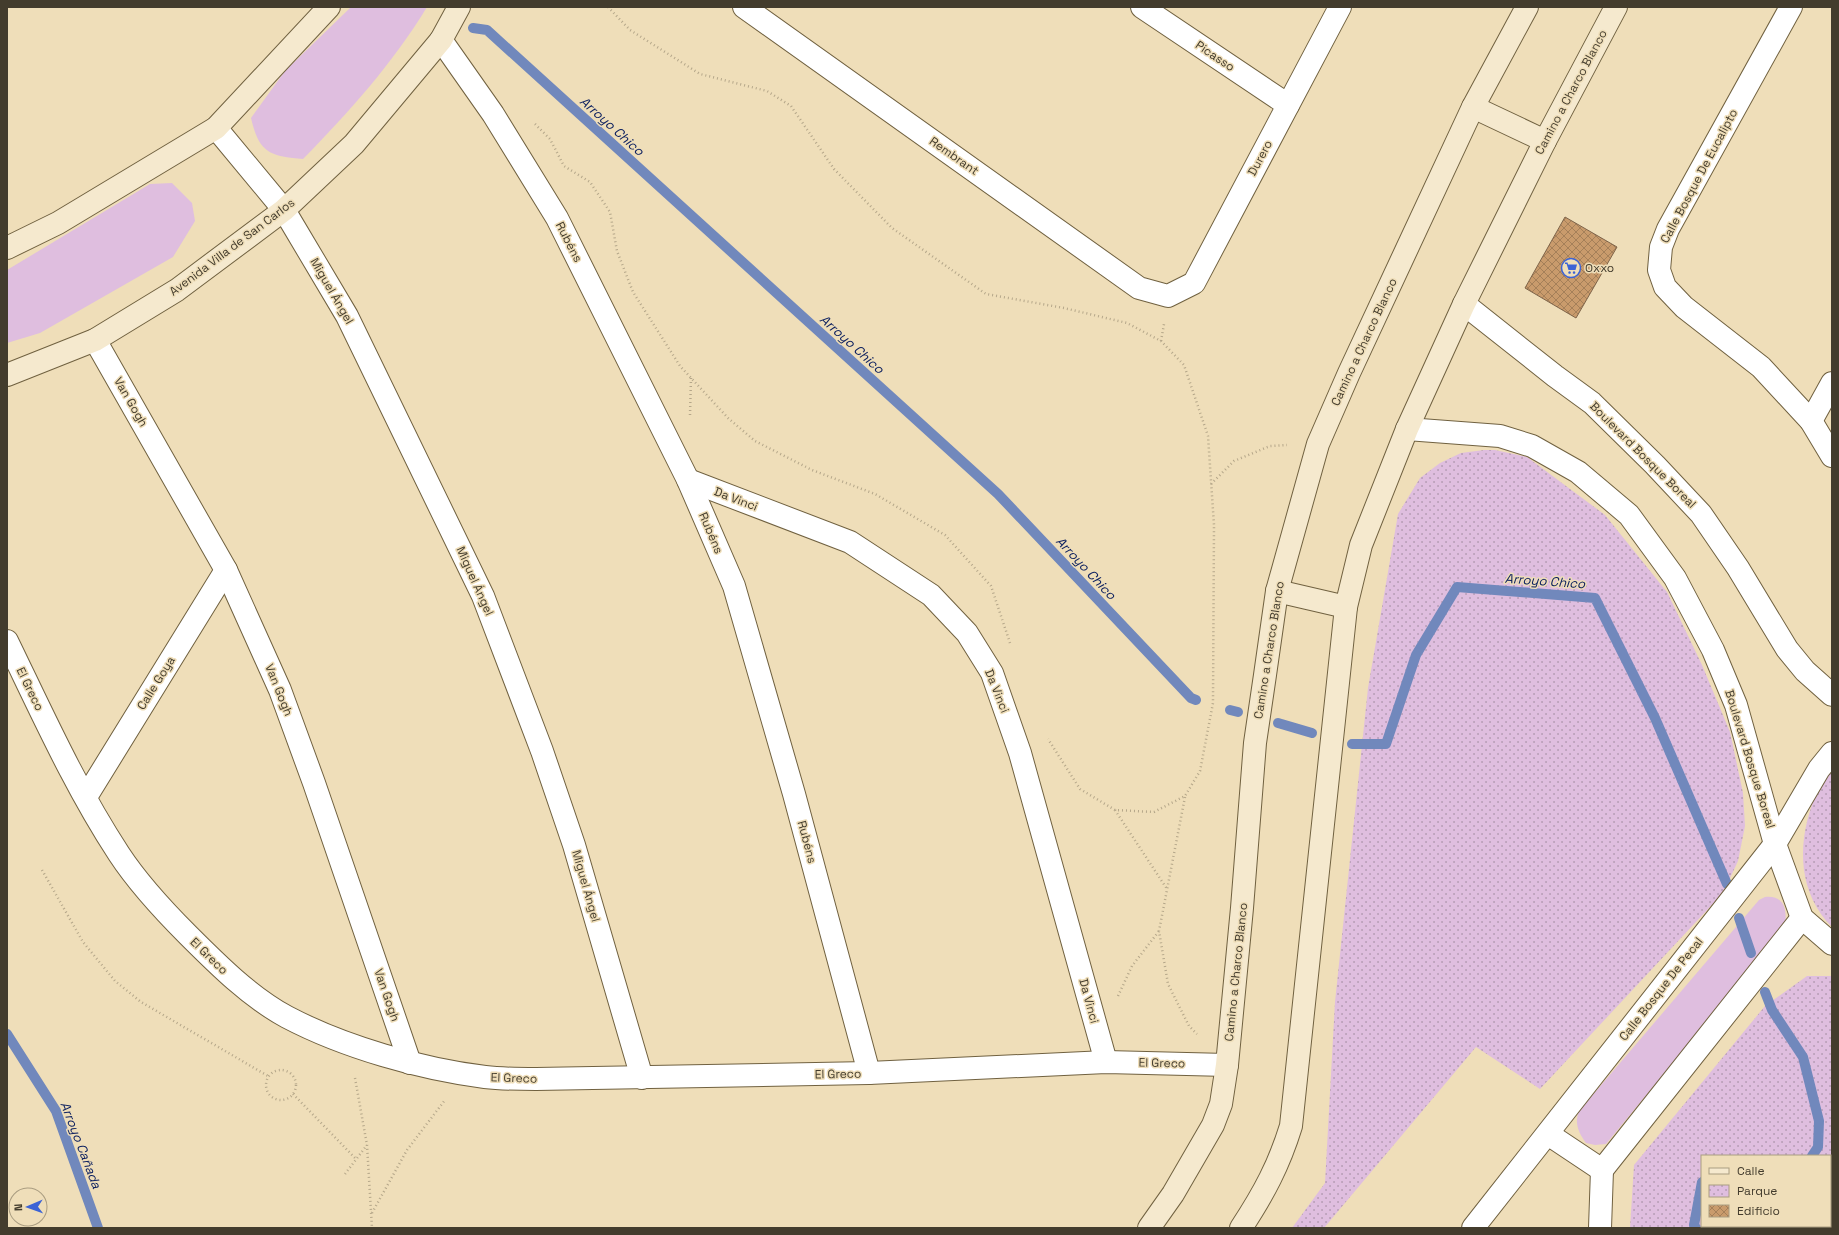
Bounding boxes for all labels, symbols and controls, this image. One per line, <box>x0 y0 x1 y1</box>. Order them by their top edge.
street label: Camino a Charco Blanco <box>1531 27 1611 157</box>
street label: Picasso <box>1192 37 1238 75</box>
water label: Arroyo Chico <box>576 93 648 160</box>
street label: Calle Bosque De Eucalipto <box>1657 106 1741 246</box>
street label: Rembrant <box>926 133 982 179</box>
street label: Durero <box>1244 137 1276 179</box>
street label: Avenida Villa de San Carlos <box>166 195 298 299</box>
street label: Rubéns <box>552 219 586 265</box>
street label: Miguel Ángel <box>307 255 357 327</box>
supermarket icon: Oxxo <box>1560 257 1582 279</box>
place label: Oxxo <box>1585 260 1614 276</box>
street label: Camino a Charco Blanco <box>1327 275 1401 409</box>
water label: Arroyo Chico <box>816 311 888 378</box>
street label: Van Gogh <box>110 374 152 430</box>
street label: Boulevard Bosque Boreal <box>1586 398 1700 512</box>
street label: Da Vinci <box>712 483 760 515</box>
street label: Rubéns <box>695 510 727 556</box>
water label: Arroyo Chico <box>1052 533 1120 604</box>
street label: Miguel Ángel <box>453 544 497 618</box>
water label: Arroyo Chico <box>1504 570 1587 592</box>
street label: Camino a Charco Blanco <box>1250 580 1288 720</box>
street label: Calle Goya <box>133 653 179 713</box>
street label: Van Gogh <box>261 662 297 718</box>
street label: El Greco <box>13 664 47 714</box>
street label: Da Vinci <box>981 667 1013 715</box>
street label: Boulevard Bosque Boreal <box>1721 688 1779 830</box>
street label: Rubéns <box>794 819 820 865</box>
street label: Miguel Ángel <box>568 848 604 924</box>
street label: Camino a Charco Blanco <box>1221 902 1251 1042</box>
street label: El Greco <box>187 934 231 978</box>
street label: Calle Bosque De Pecal <box>1616 934 1706 1044</box>
street label: Van Gogh <box>371 967 403 1023</box>
street label: Da Vinci <box>1075 977 1103 1025</box>
street label: El Greco <box>1139 1055 1185 1071</box>
street label: El Greco <box>815 1066 861 1082</box>
street label: El Greco <box>490 1069 538 1087</box>
water label: Arroyo Cañada <box>57 1099 106 1192</box>
legend <box>1701 1155 1831 1227</box>
text: Calle <box>1737 1163 1765 1179</box>
text: Parque <box>1737 1183 1777 1199</box>
north arrow <box>8 1187 48 1227</box>
text: N <box>11 1203 25 1211</box>
text: Edificio <box>1737 1203 1780 1219</box>

